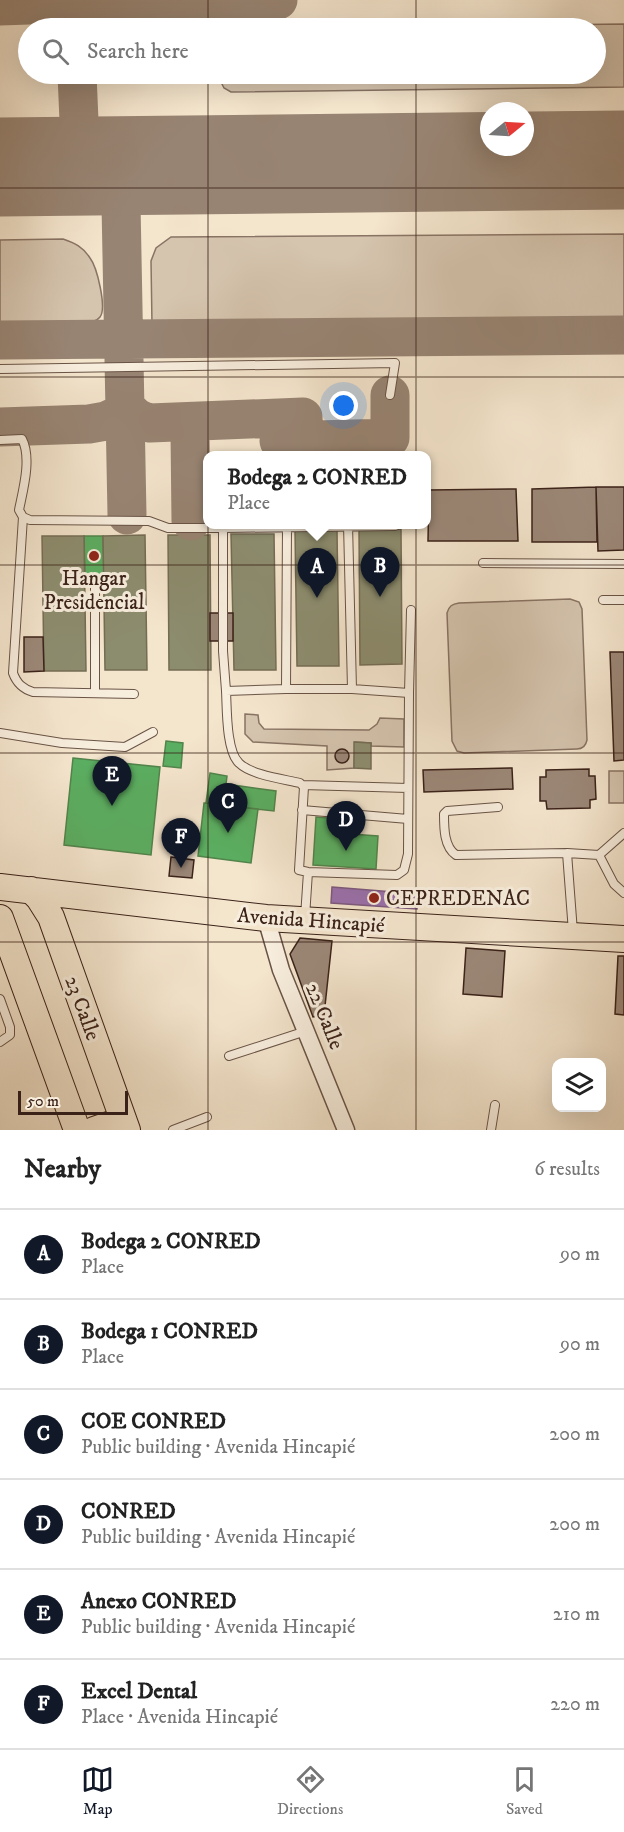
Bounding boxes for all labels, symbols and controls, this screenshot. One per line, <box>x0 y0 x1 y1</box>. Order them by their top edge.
search box <box>18 18 606 84</box>
icon: search <box>39 35 72 68</box>
text: Search here <box>87 38 189 65</box>
north arrow <box>480 102 534 156</box>
your location <box>329 391 358 420</box>
popup <box>203 451 431 529</box>
text: Bodega 2 CONRED <box>227 464 407 491</box>
text: Place <box>227 491 270 516</box>
pin: A <box>298 548 336 598</box>
pin: B <box>360 548 400 597</box>
marker: Hangar Presidencial <box>87 549 101 563</box>
place label: Hangar Presidencial <box>44 566 145 616</box>
pin: E <box>92 756 132 806</box>
pin: C <box>208 784 248 833</box>
pin: D <box>326 802 366 851</box>
pin: F <box>162 818 201 868</box>
place label: CEPREDENAC <box>386 886 530 912</box>
marker: CEPREDENAC <box>367 891 381 905</box>
street label: Avenida Hincapié <box>236 903 386 939</box>
street label: 23 Calle <box>58 973 106 1044</box>
street label: 22 Calle <box>299 979 349 1054</box>
map controls <box>552 1058 606 1112</box>
button: layers <box>552 1058 606 1112</box>
scale bar <box>18 1088 128 1116</box>
text: 50 m <box>27 1091 59 1111</box>
text: Nearby <box>24 1153 101 1186</box>
text: 6 results <box>534 1157 600 1182</box>
text: Bodega 2 CONRED <box>81 1228 261 1255</box>
text: A <box>37 1242 50 1267</box>
text: 90 m <box>560 1242 600 1267</box>
text: Place <box>81 1255 124 1280</box>
text: Bodega 1 CONRED <box>81 1318 258 1345</box>
text: B <box>37 1332 50 1357</box>
text: 90 m <box>560 1332 600 1357</box>
text: Place <box>81 1345 124 1370</box>
text: COE CONRED <box>81 1408 226 1435</box>
text: C <box>37 1422 50 1447</box>
text: 200 m <box>549 1422 600 1447</box>
text: Public building · Avenida Hincapié <box>81 1435 355 1460</box>
text: CONRED <box>81 1498 176 1525</box>
text: D <box>36 1512 51 1537</box>
text: 200 m <box>549 1512 600 1537</box>
text: Public building · Avenida Hincapié <box>81 1525 355 1550</box>
text: Anexo CONRED <box>81 1588 236 1615</box>
text: E <box>36 1602 51 1627</box>
text: 210 m <box>553 1602 600 1627</box>
text: Public building · Avenida Hincapié <box>81 1615 355 1640</box>
text: Excel Dental <box>81 1678 197 1705</box>
text: F <box>37 1692 50 1717</box>
text: 220 m <box>550 1692 600 1717</box>
text: Place · Avenida Hincapié <box>81 1705 278 1730</box>
tab: Map <box>81 1763 114 1819</box>
tab: Directions <box>277 1763 343 1819</box>
tab: Saved <box>506 1763 543 1819</box>

